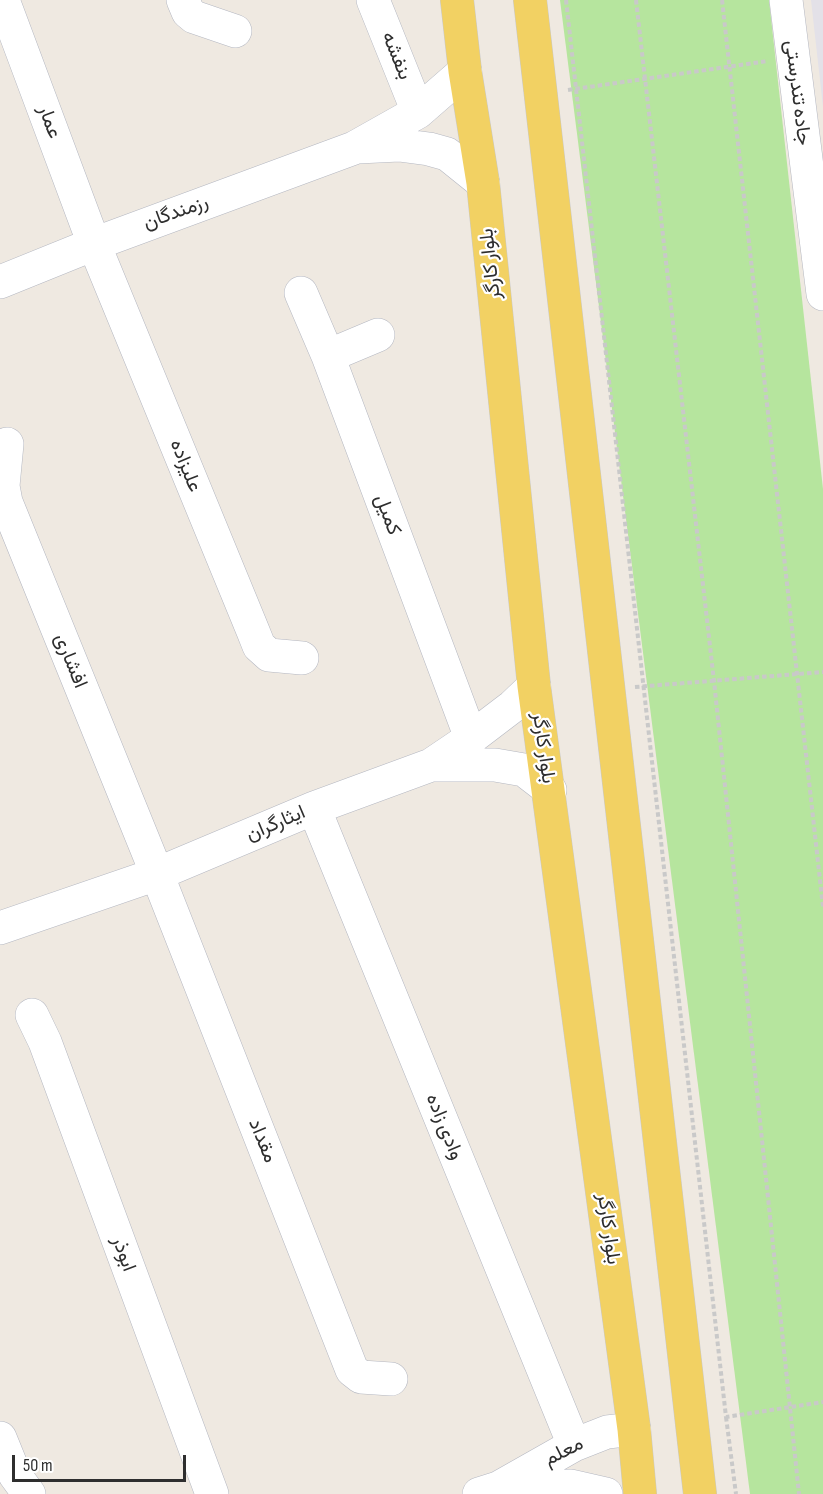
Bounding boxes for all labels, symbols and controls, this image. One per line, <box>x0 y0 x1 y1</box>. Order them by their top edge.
street label: بنفشه <box>376 28 416 84</box>
street label: جاده تندرستی <box>779 39 815 147</box>
street label: عمار <box>32 102 66 142</box>
street label: رزمندگان <box>140 190 212 236</box>
street label: بلوار کارگر <box>475 227 507 301</box>
street label: علیزاده <box>164 436 206 496</box>
street label: کمیل <box>368 491 406 539</box>
street label: افشاری <box>48 630 92 692</box>
street label: بلوار کارگر <box>526 711 560 785</box>
street label: ایثارگران <box>243 801 309 847</box>
street label: وادی زاده <box>420 1090 468 1164</box>
street label: مقداد <box>242 1115 282 1167</box>
street label: بلوار کارگر <box>591 1192 625 1266</box>
street label: ابوذر <box>106 1233 140 1275</box>
street label: معلم <box>540 1432 588 1472</box>
scale bar <box>15 1443 189 1481</box>
text: 50 m <box>23 1455 53 1476</box>

